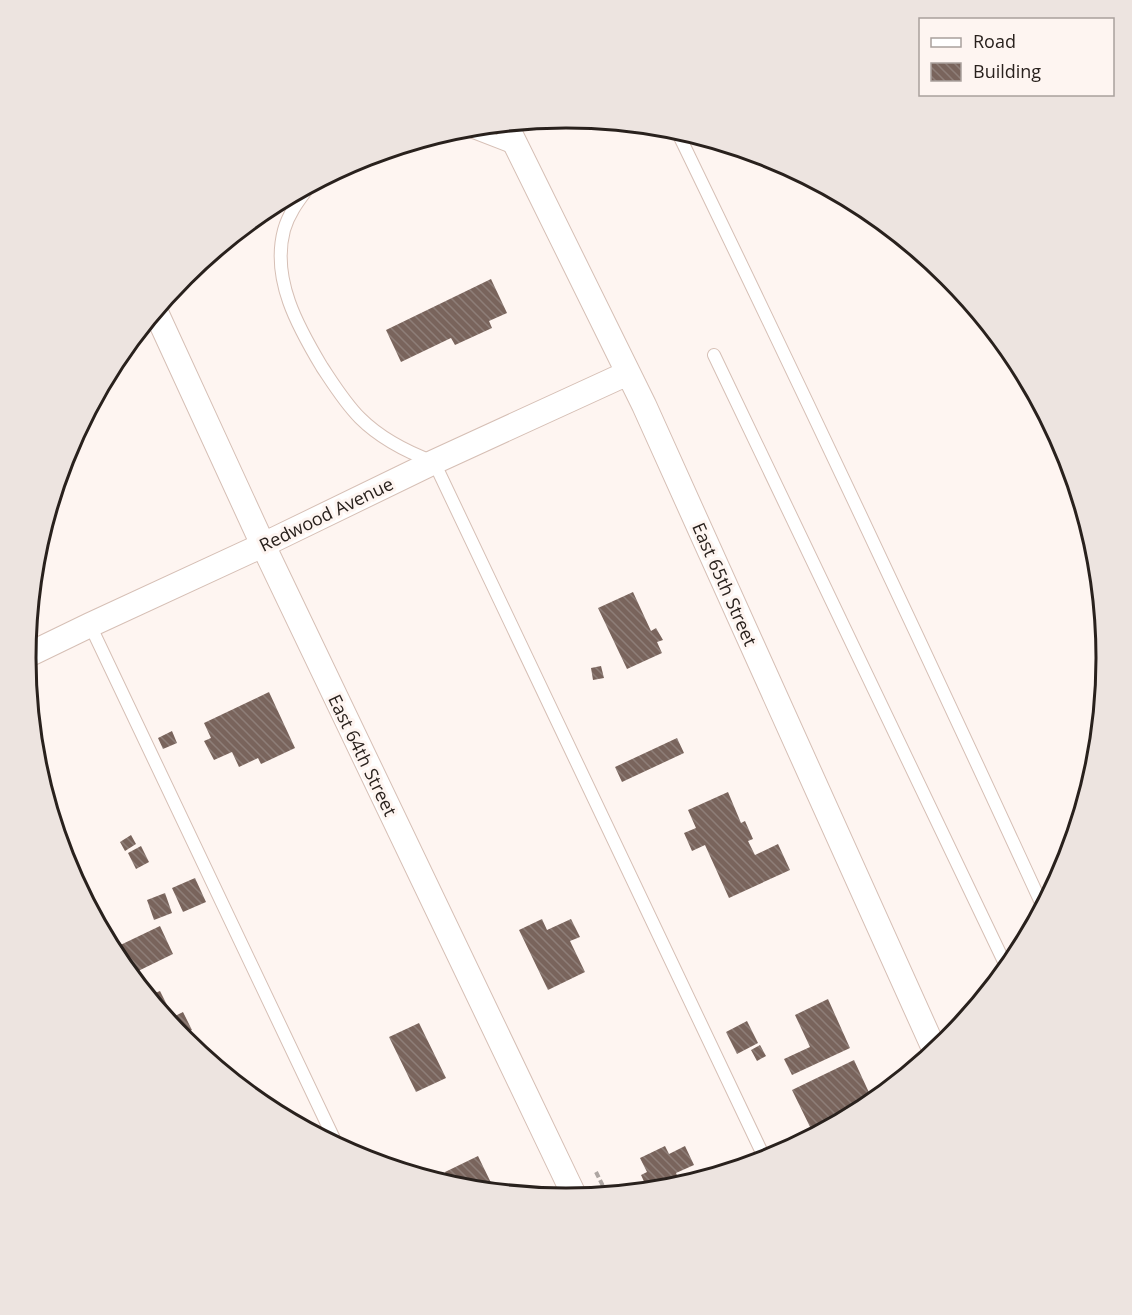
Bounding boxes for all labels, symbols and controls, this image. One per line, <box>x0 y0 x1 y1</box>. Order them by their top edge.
legend <box>919 18 1114 96</box>
text: Road <box>973 29 1016 53</box>
text: Building <box>973 59 1041 83</box>
street label: Redwood Avenue <box>255 471 397 557</box>
street label: East 65th Street <box>687 519 763 649</box>
street label: East 64th Street <box>323 690 403 820</box>

